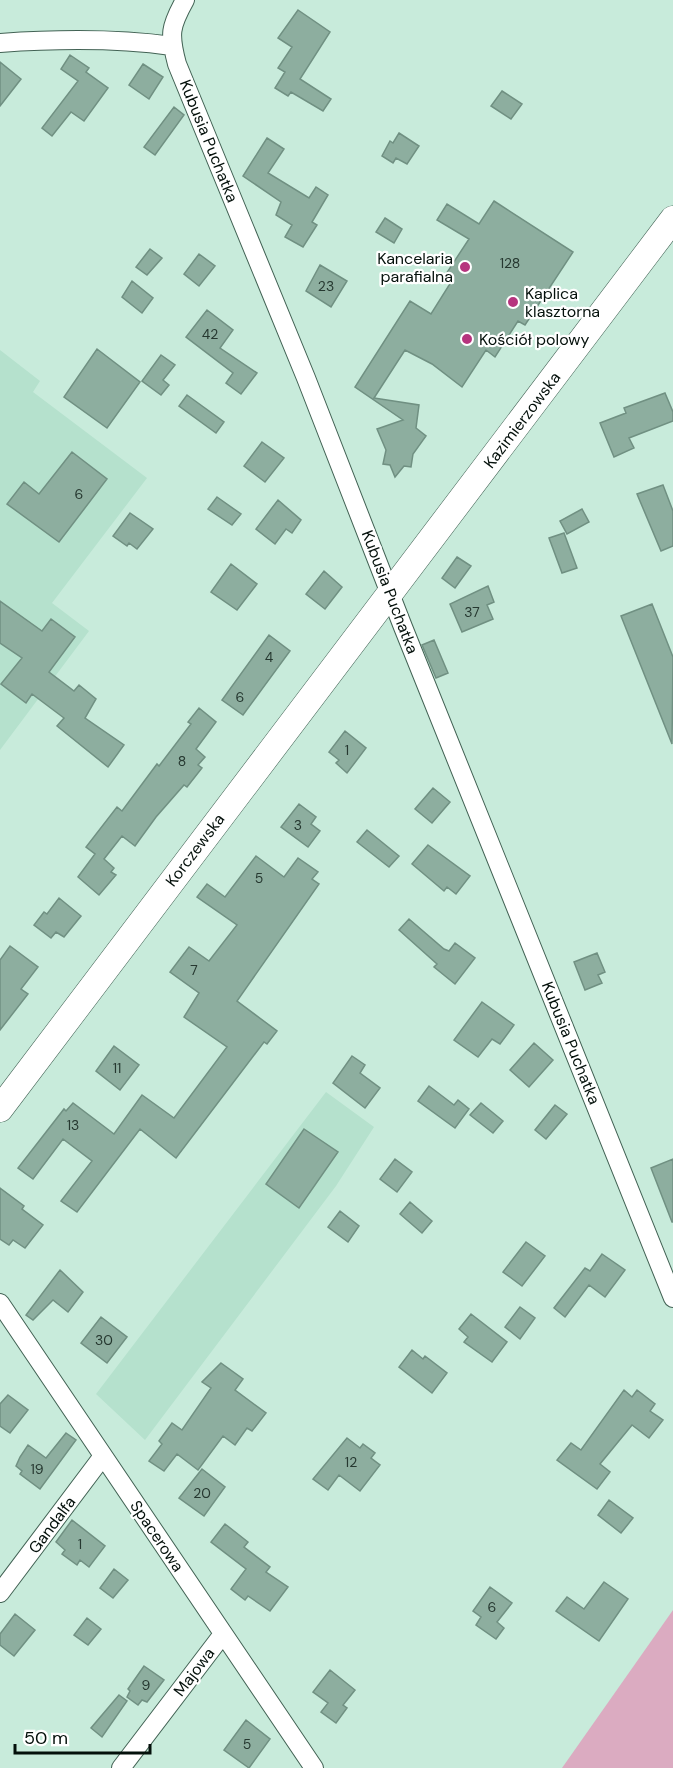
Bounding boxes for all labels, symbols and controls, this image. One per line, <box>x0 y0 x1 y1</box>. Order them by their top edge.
street label: Kubusia Puchatka <box>175 77 243 205</box>
place label: Kancelaria parafialna <box>377 248 453 287</box>
house number: 128 <box>500 254 520 272</box>
marker: Kancelaria parafialna <box>458 260 472 274</box>
house number: 23 <box>318 277 334 295</box>
place label: Kaplica klasztorna <box>525 283 600 322</box>
marker: Kaplica klasztorna <box>506 295 520 309</box>
house number: 42 <box>202 325 218 343</box>
place label: Kościół polowy <box>479 329 590 350</box>
marker: Kościół polowy <box>460 332 474 346</box>
street label: Kazimierzowska <box>479 368 565 472</box>
house number: 6 <box>75 485 83 503</box>
street label: Kubusia Puchatka <box>357 527 423 657</box>
house number: 37 <box>464 603 480 621</box>
house number: 4 <box>265 648 274 666</box>
house number: 6 <box>236 688 244 706</box>
house number: 1 <box>345 741 349 759</box>
house number: 8 <box>178 752 186 770</box>
street label: Korczewska <box>161 809 229 891</box>
house number: 3 <box>294 816 302 834</box>
house number: 5 <box>255 869 263 887</box>
house number: 7 <box>190 961 198 979</box>
street label: Kubusia Puchatka <box>537 979 605 1107</box>
house number: 11 <box>113 1059 121 1077</box>
house number: 13 <box>67 1116 79 1134</box>
house number: 30 <box>95 1331 113 1349</box>
house number: 12 <box>345 1453 357 1471</box>
house number: 19 <box>30 1460 44 1478</box>
house number: 20 <box>193 1484 211 1502</box>
street label: Gandalfa <box>24 1492 80 1558</box>
street label: Spacerowa <box>125 1496 189 1576</box>
house number: 1 <box>78 1535 82 1553</box>
house number: 6 <box>488 1598 496 1616</box>
street label: Majowa <box>169 1643 219 1701</box>
house number: 9 <box>142 1676 151 1694</box>
scale bar <box>15 1717 150 1755</box>
text: 50 m <box>24 1726 68 1750</box>
house number: 5 <box>243 1735 251 1753</box>

